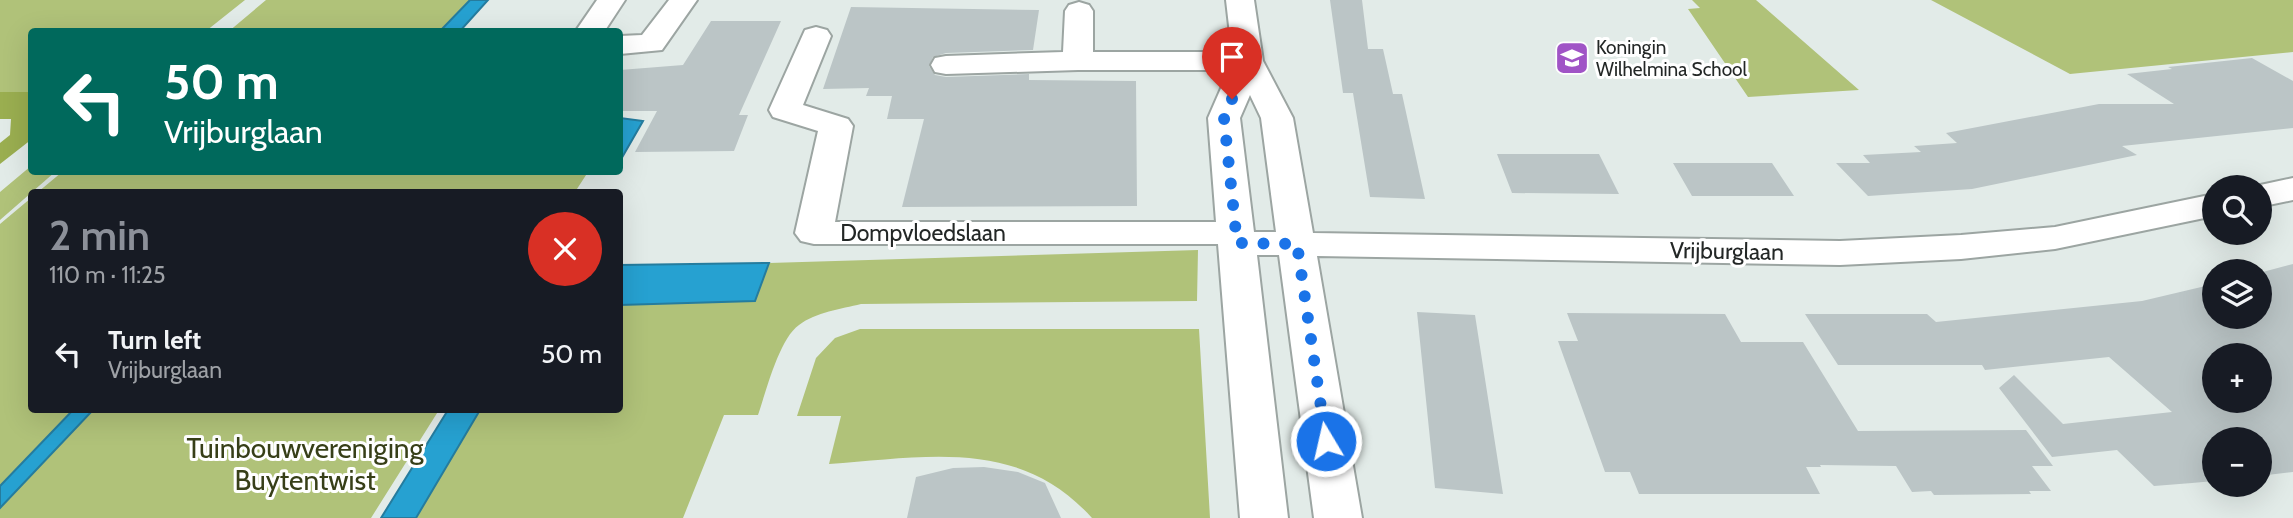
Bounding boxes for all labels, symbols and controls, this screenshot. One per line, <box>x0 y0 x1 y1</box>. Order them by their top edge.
pin <box>1202 27 1262 99</box>
place label: Koningin Wilhelmina School <box>1596 36 1748 81</box>
icon: arrive <box>1213 38 1251 76</box>
school or university icon: Koningin Wilhelmina School <box>1553 39 1591 77</box>
text: 50 m <box>164 52 279 111</box>
icon: left <box>49 56 140 147</box>
text: Vrijburglaan <box>164 112 323 151</box>
map controls <box>2202 175 2272 497</box>
button: search <box>2202 175 2272 245</box>
text: 2 min <box>49 209 150 261</box>
button: close <box>528 212 602 286</box>
street label: Dompvloedslaan <box>840 219 1006 247</box>
street label: Vrijburglaan <box>1670 236 1784 266</box>
button: layers <box>2202 259 2272 329</box>
text: 110 m · 11:25 <box>49 261 166 289</box>
text: Turn left <box>108 324 201 356</box>
icon: left <box>49 335 87 373</box>
text: 50 m <box>541 338 602 370</box>
button: + <box>2202 343 2272 413</box>
text: Vrijburglaan <box>108 356 222 384</box>
position arrow <box>1289 404 1363 478</box>
button: − <box>2202 427 2272 497</box>
park label: Tuinbouwvereniging Buytentwist <box>187 431 425 497</box>

